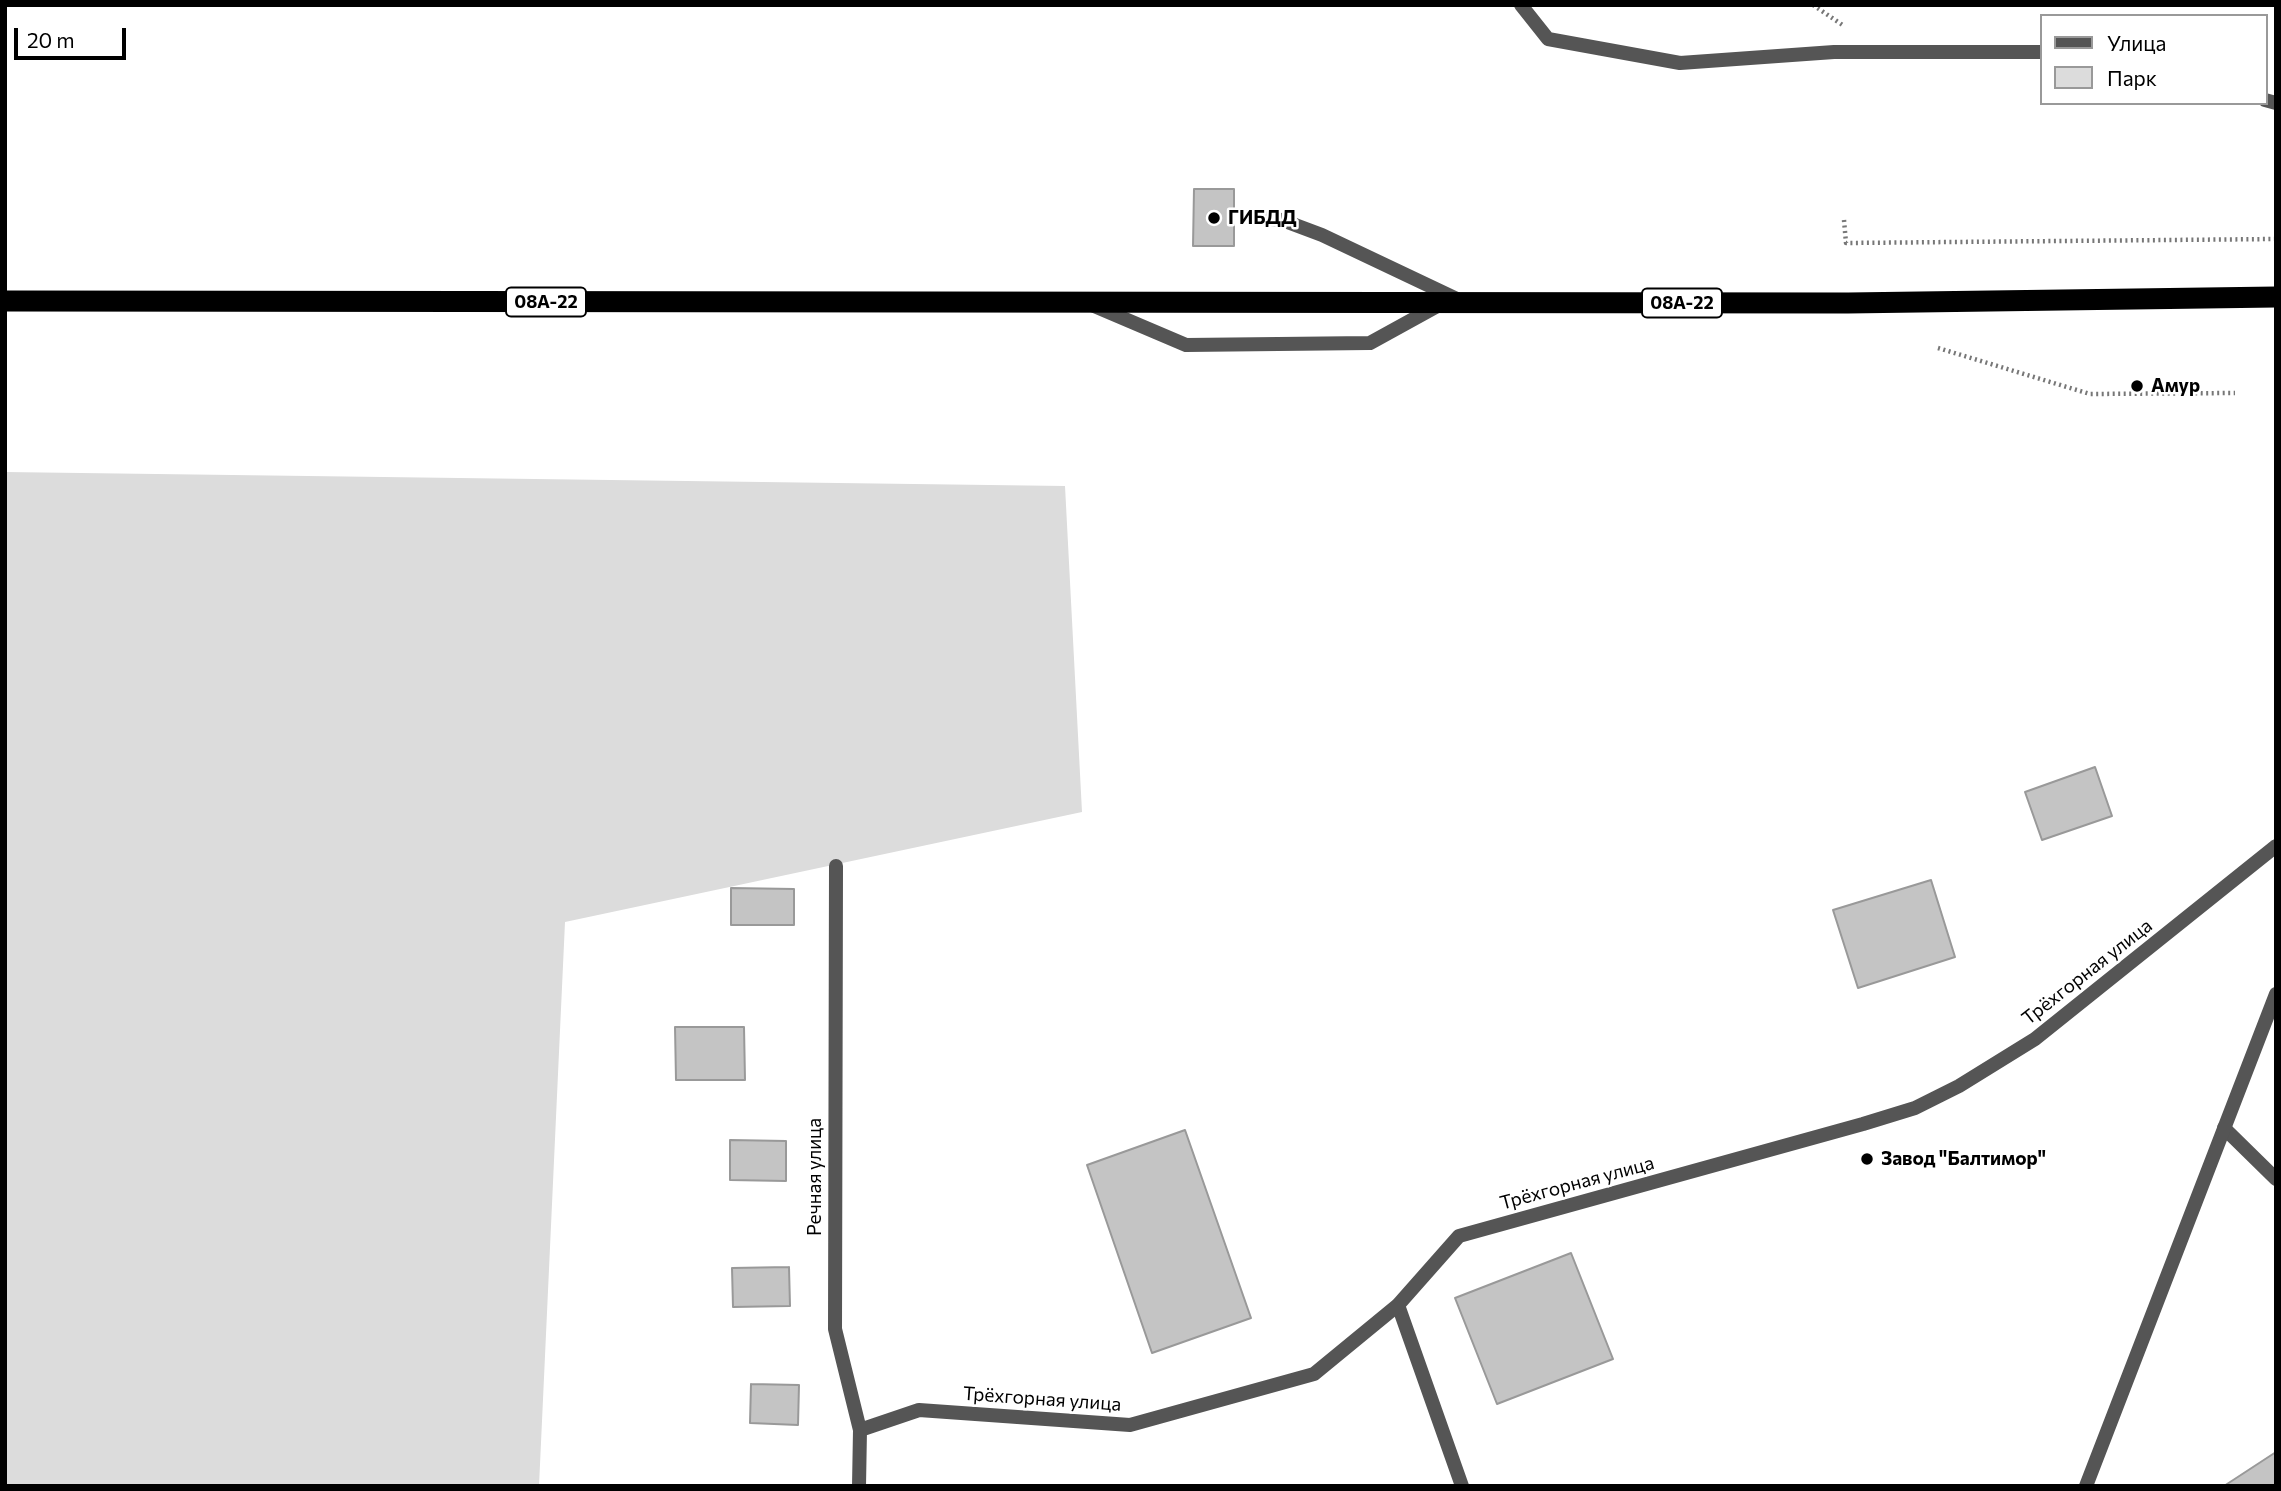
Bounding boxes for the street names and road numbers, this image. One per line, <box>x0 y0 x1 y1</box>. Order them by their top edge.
road number: 08А-22 <box>506 288 586 316</box>
road number: 08А-22 <box>1642 288 1722 318</box>
street label: Трёхгорная улица <box>2017 914 2157 1030</box>
street label: Речная улица <box>804 1118 826 1236</box>
street label: Трёхгорная улица <box>1497 1151 1657 1215</box>
street label: Трёхгорная улица <box>962 1382 1122 1416</box>

